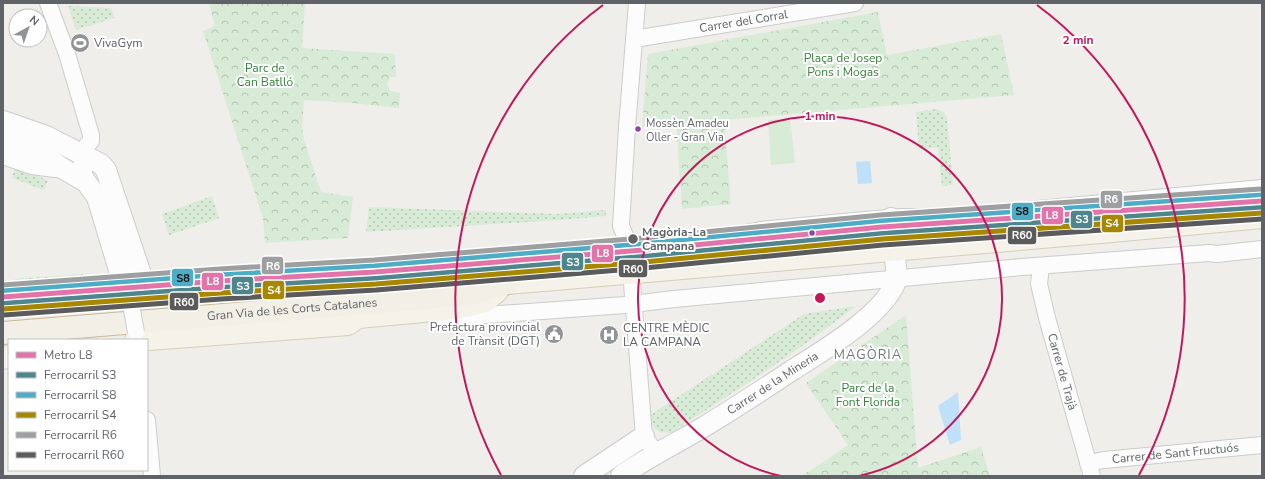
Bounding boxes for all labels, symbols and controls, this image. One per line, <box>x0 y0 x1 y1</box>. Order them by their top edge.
street label: Carrer del Corral <box>698 6 789 36</box>
north arrow <box>8 8 48 48</box>
text: N <box>26 12 42 29</box>
sports icon: VivaGym <box>69 32 91 54</box>
text: 2 min <box>1062 32 1094 48</box>
place label: VivaGym <box>93 35 143 51</box>
park label: Plaça de Josep Pons i Mogas <box>804 50 882 80</box>
park label: Parc de Can Batlló <box>237 60 294 90</box>
text: 1 min <box>804 108 836 124</box>
place label: Mossèn Amadeu Oller - Gran Via <box>646 116 729 145</box>
marker: Mossèn Amadeu Oller - Gran Via <box>633 124 643 134</box>
line badge: R6 <box>1100 190 1123 209</box>
text: R6 <box>1104 192 1118 207</box>
line badge: S8 <box>1011 202 1034 221</box>
text: S8 <box>1015 204 1029 219</box>
line badge: L8 <box>1041 206 1064 225</box>
text: L8 <box>1046 208 1059 223</box>
line badge: S3 <box>1070 210 1093 229</box>
text: S3 <box>1075 212 1089 227</box>
line badge: S4 <box>1101 214 1124 233</box>
text: S4 <box>1105 216 1119 231</box>
place label: Magòria-La Campana <box>642 224 706 254</box>
line badge: R60 <box>1007 226 1037 245</box>
unlabelled marker <box>807 228 817 238</box>
text: R60 <box>1012 228 1033 243</box>
marker: Magòria-La Campana <box>626 232 640 246</box>
line badge: L8 <box>591 244 614 263</box>
text: L8 <box>597 246 610 261</box>
line badge: S3 <box>561 252 584 271</box>
text: S3 <box>566 255 580 270</box>
line badge: R6 <box>261 256 284 275</box>
text: R6 <box>266 259 280 274</box>
line badge: R60 <box>618 259 648 278</box>
text: R60 <box>623 262 644 277</box>
line badge: S8 <box>171 268 194 287</box>
text: S8 <box>176 271 190 286</box>
line badge: L8 <box>201 272 224 291</box>
text: L8 <box>207 274 220 289</box>
line badge: S3 <box>231 276 254 295</box>
text: S3 <box>236 279 250 294</box>
line badge: S4 <box>262 280 285 300</box>
text: S4 <box>267 283 281 298</box>
centre of rings <box>813 291 827 305</box>
line badge: R60 <box>169 292 199 311</box>
street label: Gran Via de les Corts Catalanes <box>206 294 378 324</box>
text: R60 <box>174 295 195 310</box>
place label: Prefactura provincial de Trànsit (DGT) <box>430 319 540 349</box>
place label: CENTRE MÈDIC LA CAMPANA <box>623 320 710 350</box>
public building icon: Prefactura provincial de Trànsit (DGT) <box>543 323 565 345</box>
hospital icon: CENTRE MÈDIC LA CAMPANA <box>598 324 620 346</box>
street label: Carrer de Trajà <box>1044 332 1081 412</box>
legend <box>8 339 148 471</box>
district label: MAGÒRIA <box>834 345 902 364</box>
text: Metro L8 <box>44 347 93 363</box>
street label: Carrer de la Mineria <box>724 348 821 418</box>
text: Ferrocarril S3 <box>44 367 116 383</box>
park label: Parc de la Font Florida <box>836 380 900 410</box>
text: Ferrocarril S8 <box>44 387 116 403</box>
text: Ferrocarril S4 <box>44 407 116 423</box>
text: Ferrocarril R6 <box>44 427 117 443</box>
street label: Carrer de Sant Fructuós <box>1111 439 1240 467</box>
text: Ferrocarril R60 <box>44 447 124 463</box>

